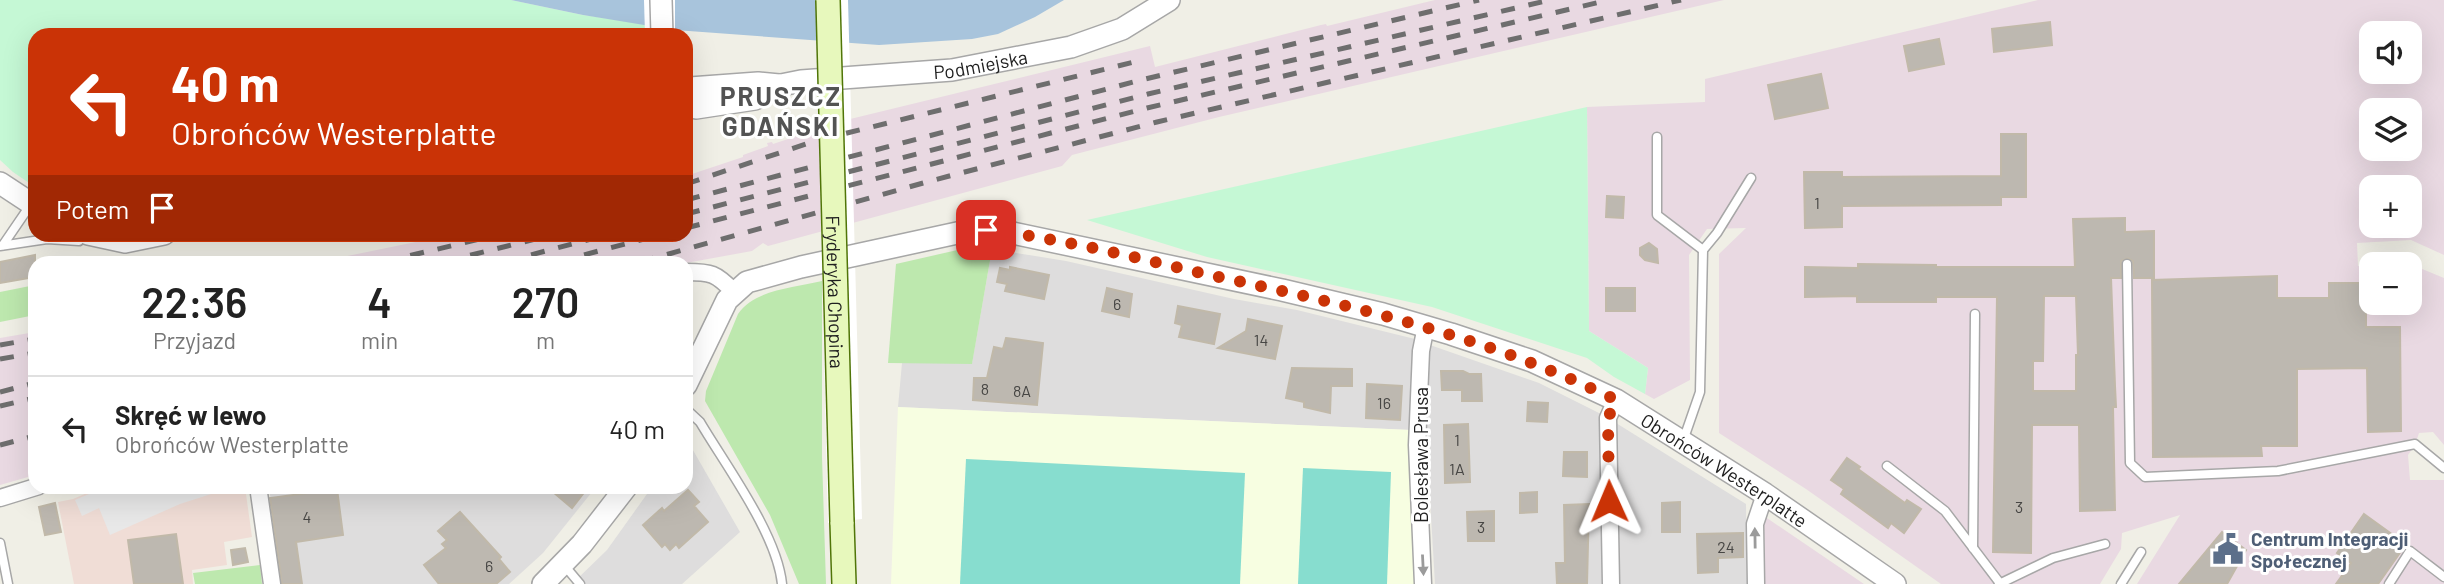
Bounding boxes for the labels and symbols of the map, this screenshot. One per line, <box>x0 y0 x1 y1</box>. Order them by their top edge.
street label: Podmiejska <box>933 44 1029 83</box>
district label: PRUSZCZ GDAŃSKI <box>720 80 842 141</box>
house number: 1 <box>1814 193 1820 212</box>
pin <box>956 200 1016 260</box>
street label: Fryderyka Chopina <box>822 215 849 369</box>
house number: 6 <box>1113 294 1121 313</box>
house number: 14 <box>1254 330 1268 349</box>
house number: 8 <box>981 379 989 398</box>
house number: 8A <box>1013 381 1031 400</box>
street label: Bolesława Prusa <box>1409 387 1432 523</box>
house number: 16 <box>1377 393 1391 412</box>
street label: Obrońców Westerplatte <box>1637 407 1812 532</box>
house number: 1 <box>1454 430 1460 449</box>
house number: 1A <box>1449 459 1465 478</box>
position arrow <box>1572 464 1646 538</box>
house number: 3 <box>2015 497 2023 516</box>
house number: 4 <box>303 507 311 526</box>
house number: 3 <box>1477 517 1485 536</box>
one-way arrow <box>1749 527 1761 549</box>
place label: Centrum Integracji Społecznej <box>2251 527 2408 572</box>
public building icon: Centrum Integracji Społecznej <box>2211 532 2245 566</box>
house number: 24 <box>1717 537 1735 556</box>
one-way arrow <box>1417 554 1428 576</box>
house number: 6 <box>485 556 493 575</box>

